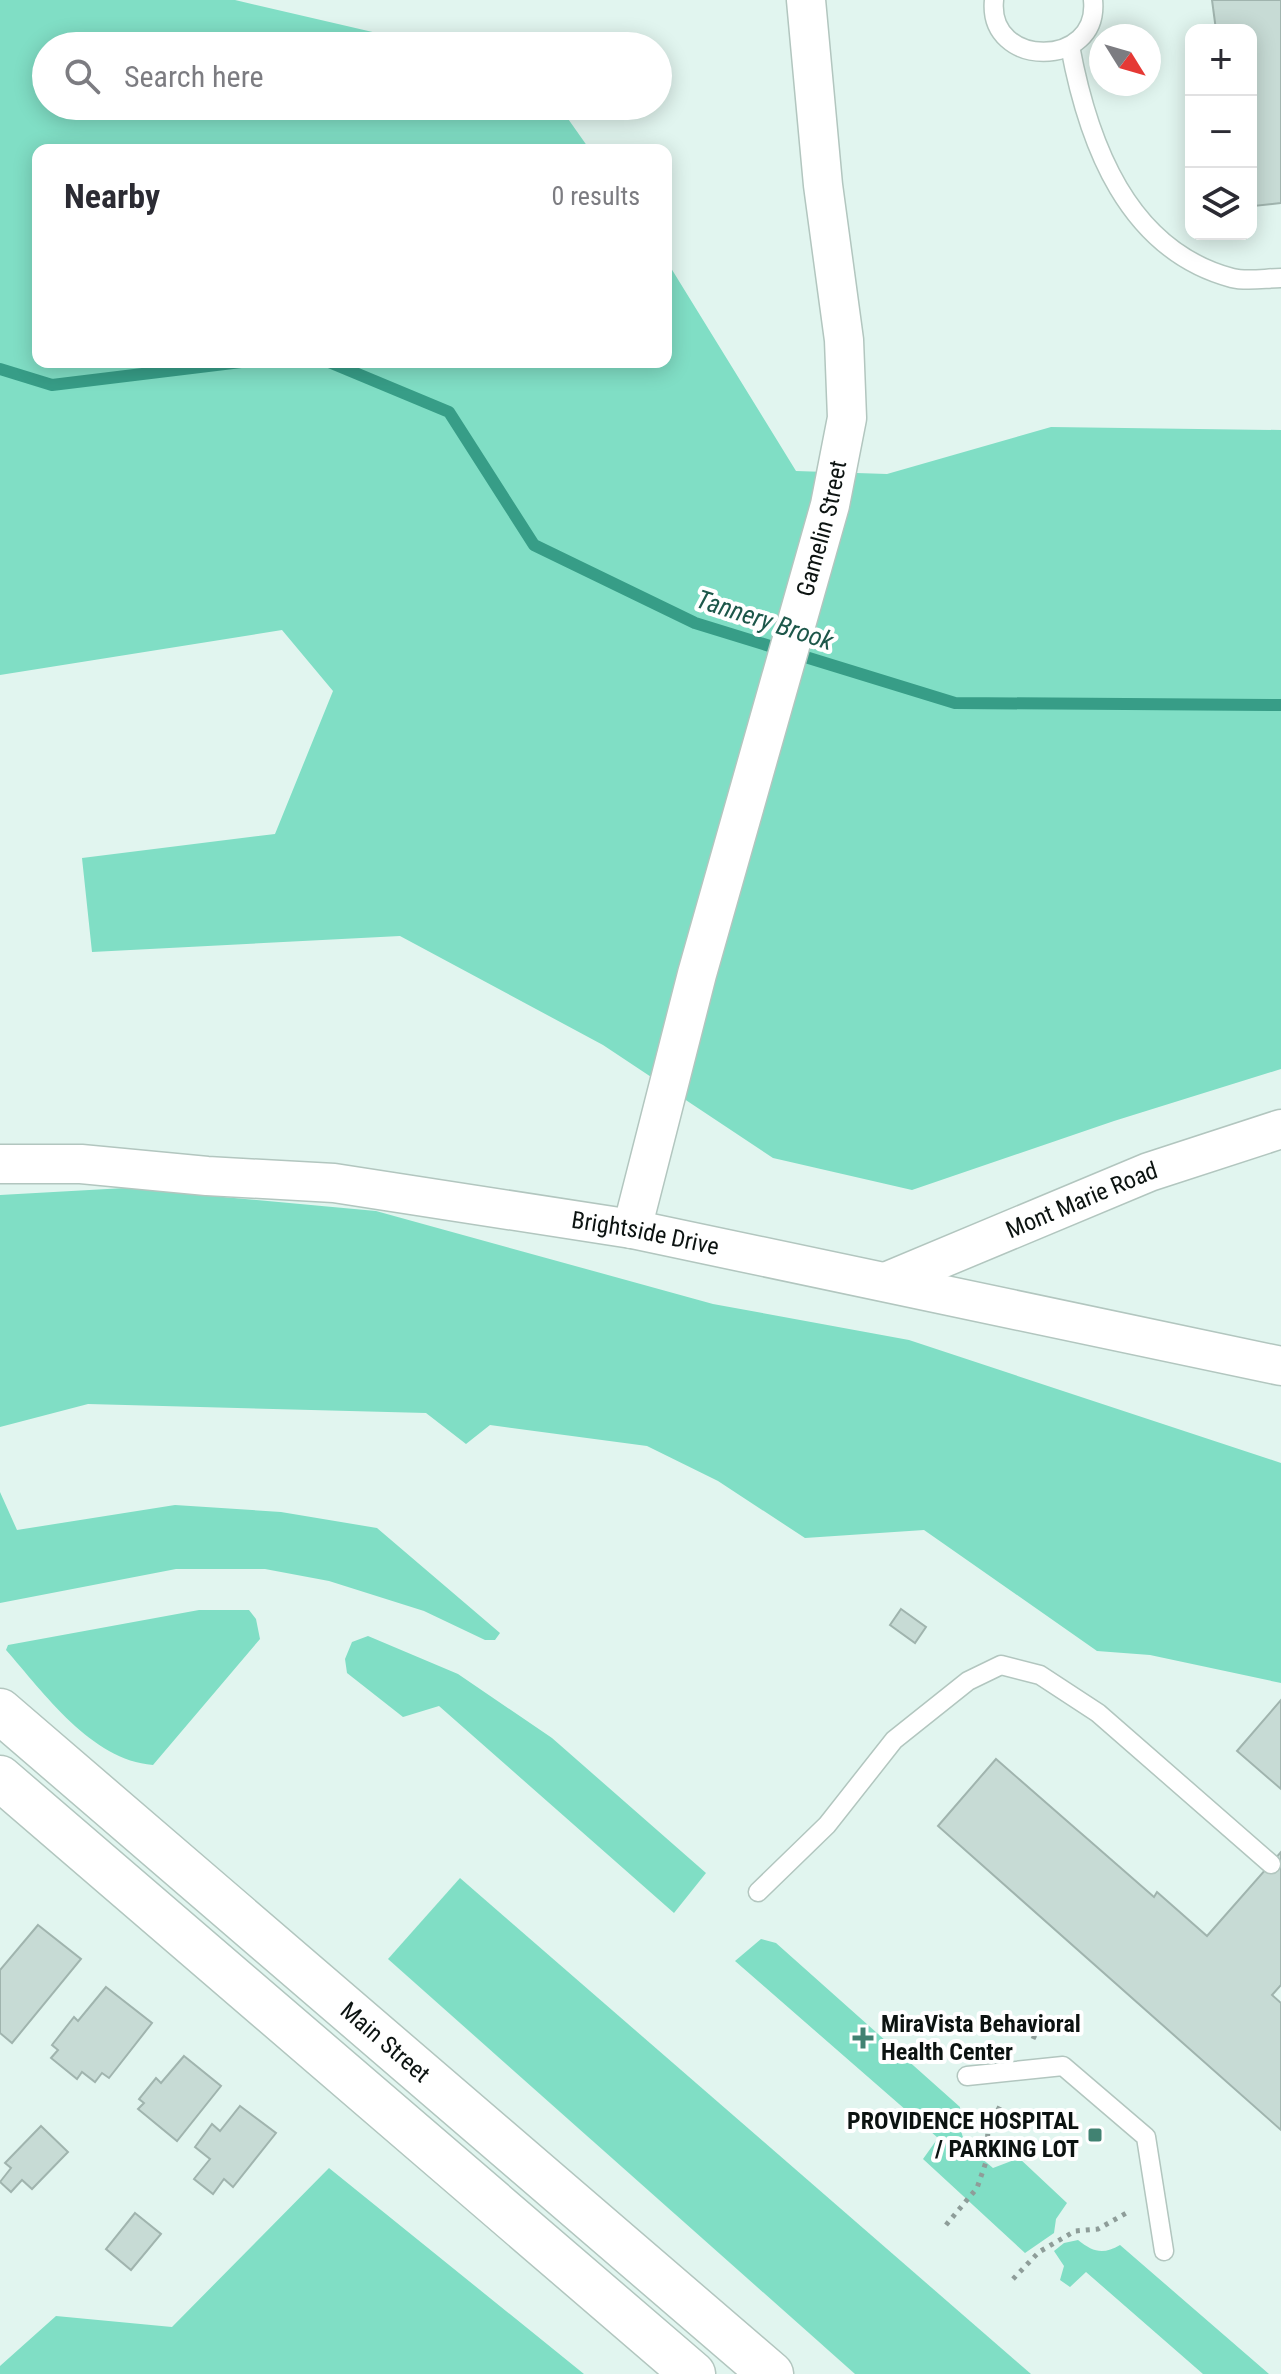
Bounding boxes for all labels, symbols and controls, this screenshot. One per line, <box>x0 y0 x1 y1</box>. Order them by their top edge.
north arrow <box>1089 24 1161 96</box>
map controls <box>1185 24 1257 240</box>
button: + <box>1185 24 1257 96</box>
search box <box>32 32 672 120</box>
icon: search <box>60 54 104 98</box>
text: Search here <box>124 59 264 94</box>
button: − <box>1185 96 1257 168</box>
button: layers <box>1185 168 1257 240</box>
text: Nearby <box>64 176 160 216</box>
text: 0 results <box>551 181 640 211</box>
street label: Gamelin Street <box>791 458 852 600</box>
water label: Tannery Brook <box>693 584 838 656</box>
street label: Mont Marie Road <box>1002 1156 1161 1244</box>
street label: Brightside Drive <box>570 1206 721 1261</box>
street label: Main Street <box>335 1996 435 2088</box>
place label: MiraVista Behavioral Health Center <box>881 2010 1081 2066</box>
marker: MiraVista Behavioral Health Center <box>852 2027 874 2049</box>
place label: PROVIDENCE HOSPITAL / PARKING LOT <box>847 2107 1079 2163</box>
marker: PROVIDENCE HOSPITAL / PARKING LOT <box>1086 2126 1104 2144</box>

